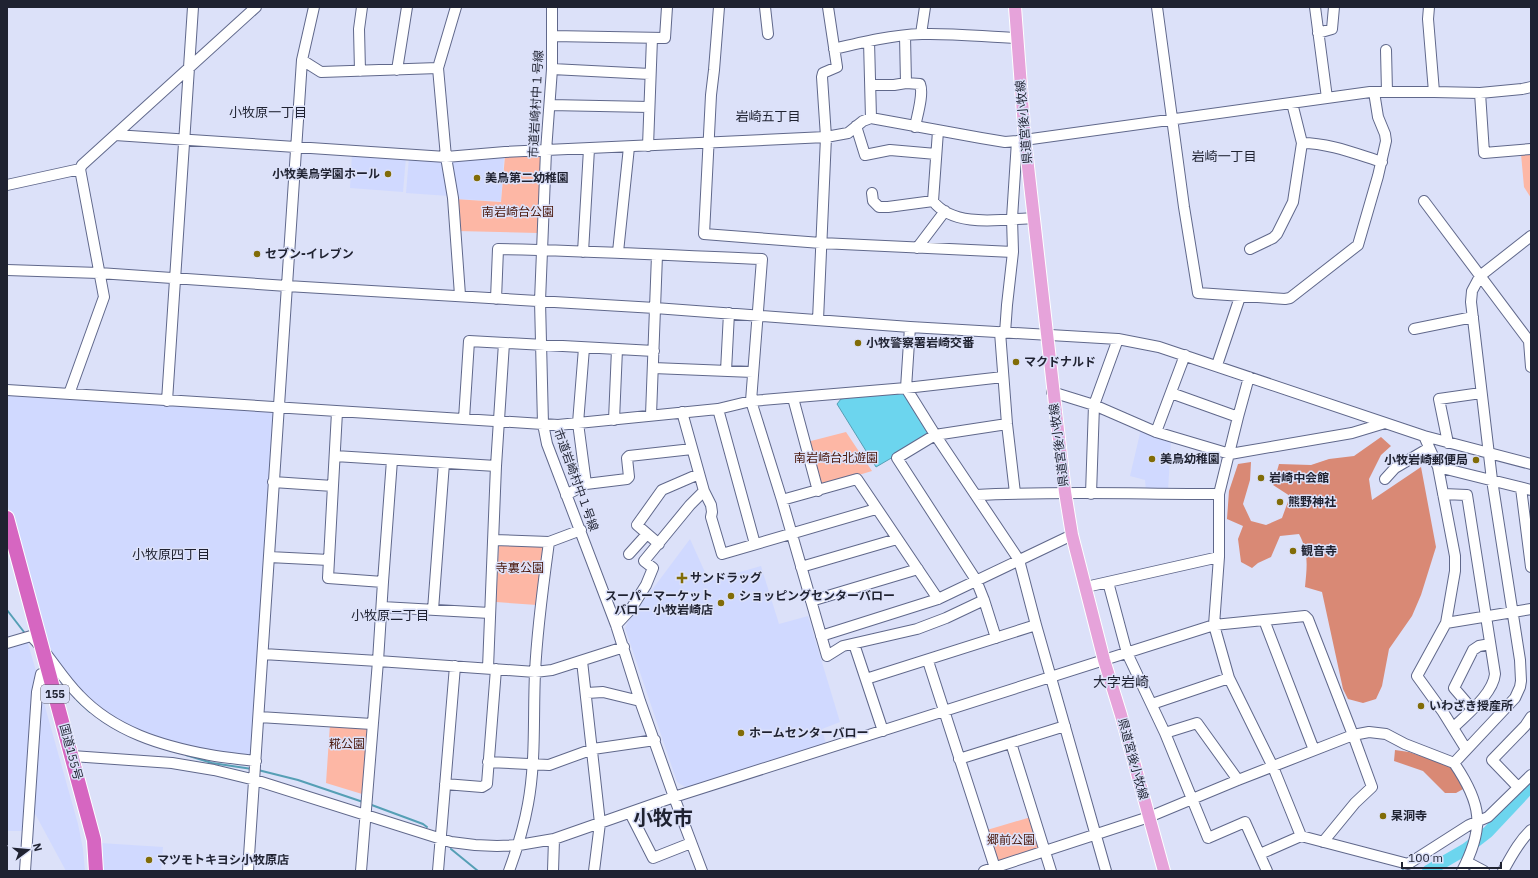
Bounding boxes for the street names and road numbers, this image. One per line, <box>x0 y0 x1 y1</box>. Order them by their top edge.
street label: 市道岩崎村中１号線 <box>525 50 546 158</box>
street label: 県道宮後小牧線 <box>1012 80 1035 165</box>
street label: 県道宮後小牧線 <box>1046 402 1071 488</box>
street label: 市道岩崎村中１号線 <box>551 427 602 533</box>
road number: 155 <box>41 685 69 703</box>
street label: 県道宮後小牧線 <box>1115 716 1152 801</box>
street label: 国道155号 <box>57 722 86 782</box>

